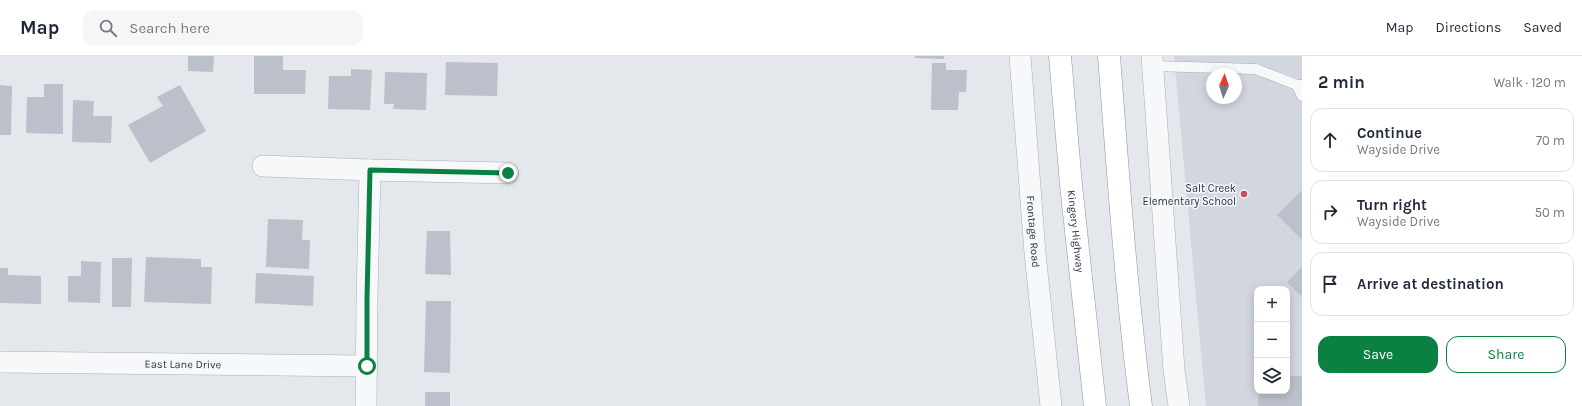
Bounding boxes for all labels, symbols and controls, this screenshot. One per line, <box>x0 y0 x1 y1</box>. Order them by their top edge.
search box <box>83 10 363 46</box>
text: Map <box>20 17 59 39</box>
icon: search <box>97 17 119 39</box>
text: Search here <box>129 19 210 37</box>
text: Map <box>1386 19 1414 36</box>
text: Directions <box>1436 19 1501 36</box>
text: Saved <box>1523 19 1562 36</box>
north arrow <box>1206 68 1242 104</box>
text: 2 min <box>1318 72 1365 92</box>
text: Walk · 120 m <box>1493 75 1566 90</box>
text: Continue <box>1357 124 1422 142</box>
icon: ahead <box>1319 129 1341 151</box>
text: 70 m <box>1536 133 1565 148</box>
text: Wayside Drive <box>1357 142 1440 157</box>
route end <box>499 164 517 182</box>
place label: Salt Creek Elementary School <box>1143 182 1236 208</box>
street label: Kingery Highway <box>1065 189 1086 273</box>
marker: Salt Creek Elementary School <box>1239 189 1249 199</box>
street label: Frontage Road <box>1024 195 1042 268</box>
text: Turn right <box>1357 196 1427 214</box>
icon: right <box>1319 201 1341 223</box>
text: 50 m <box>1535 205 1565 220</box>
text: Wayside Drive <box>1357 214 1440 229</box>
icon: arrive <box>1319 273 1341 295</box>
text: Arrive at destination <box>1357 275 1504 293</box>
map controls <box>1254 286 1290 394</box>
button: + <box>1254 286 1290 322</box>
button: − <box>1254 322 1290 358</box>
button: Save <box>1318 336 1438 373</box>
button: Share <box>1446 336 1566 373</box>
route start <box>358 357 376 375</box>
street label: East Lane Drive <box>145 358 222 371</box>
button: layers <box>1254 358 1290 394</box>

